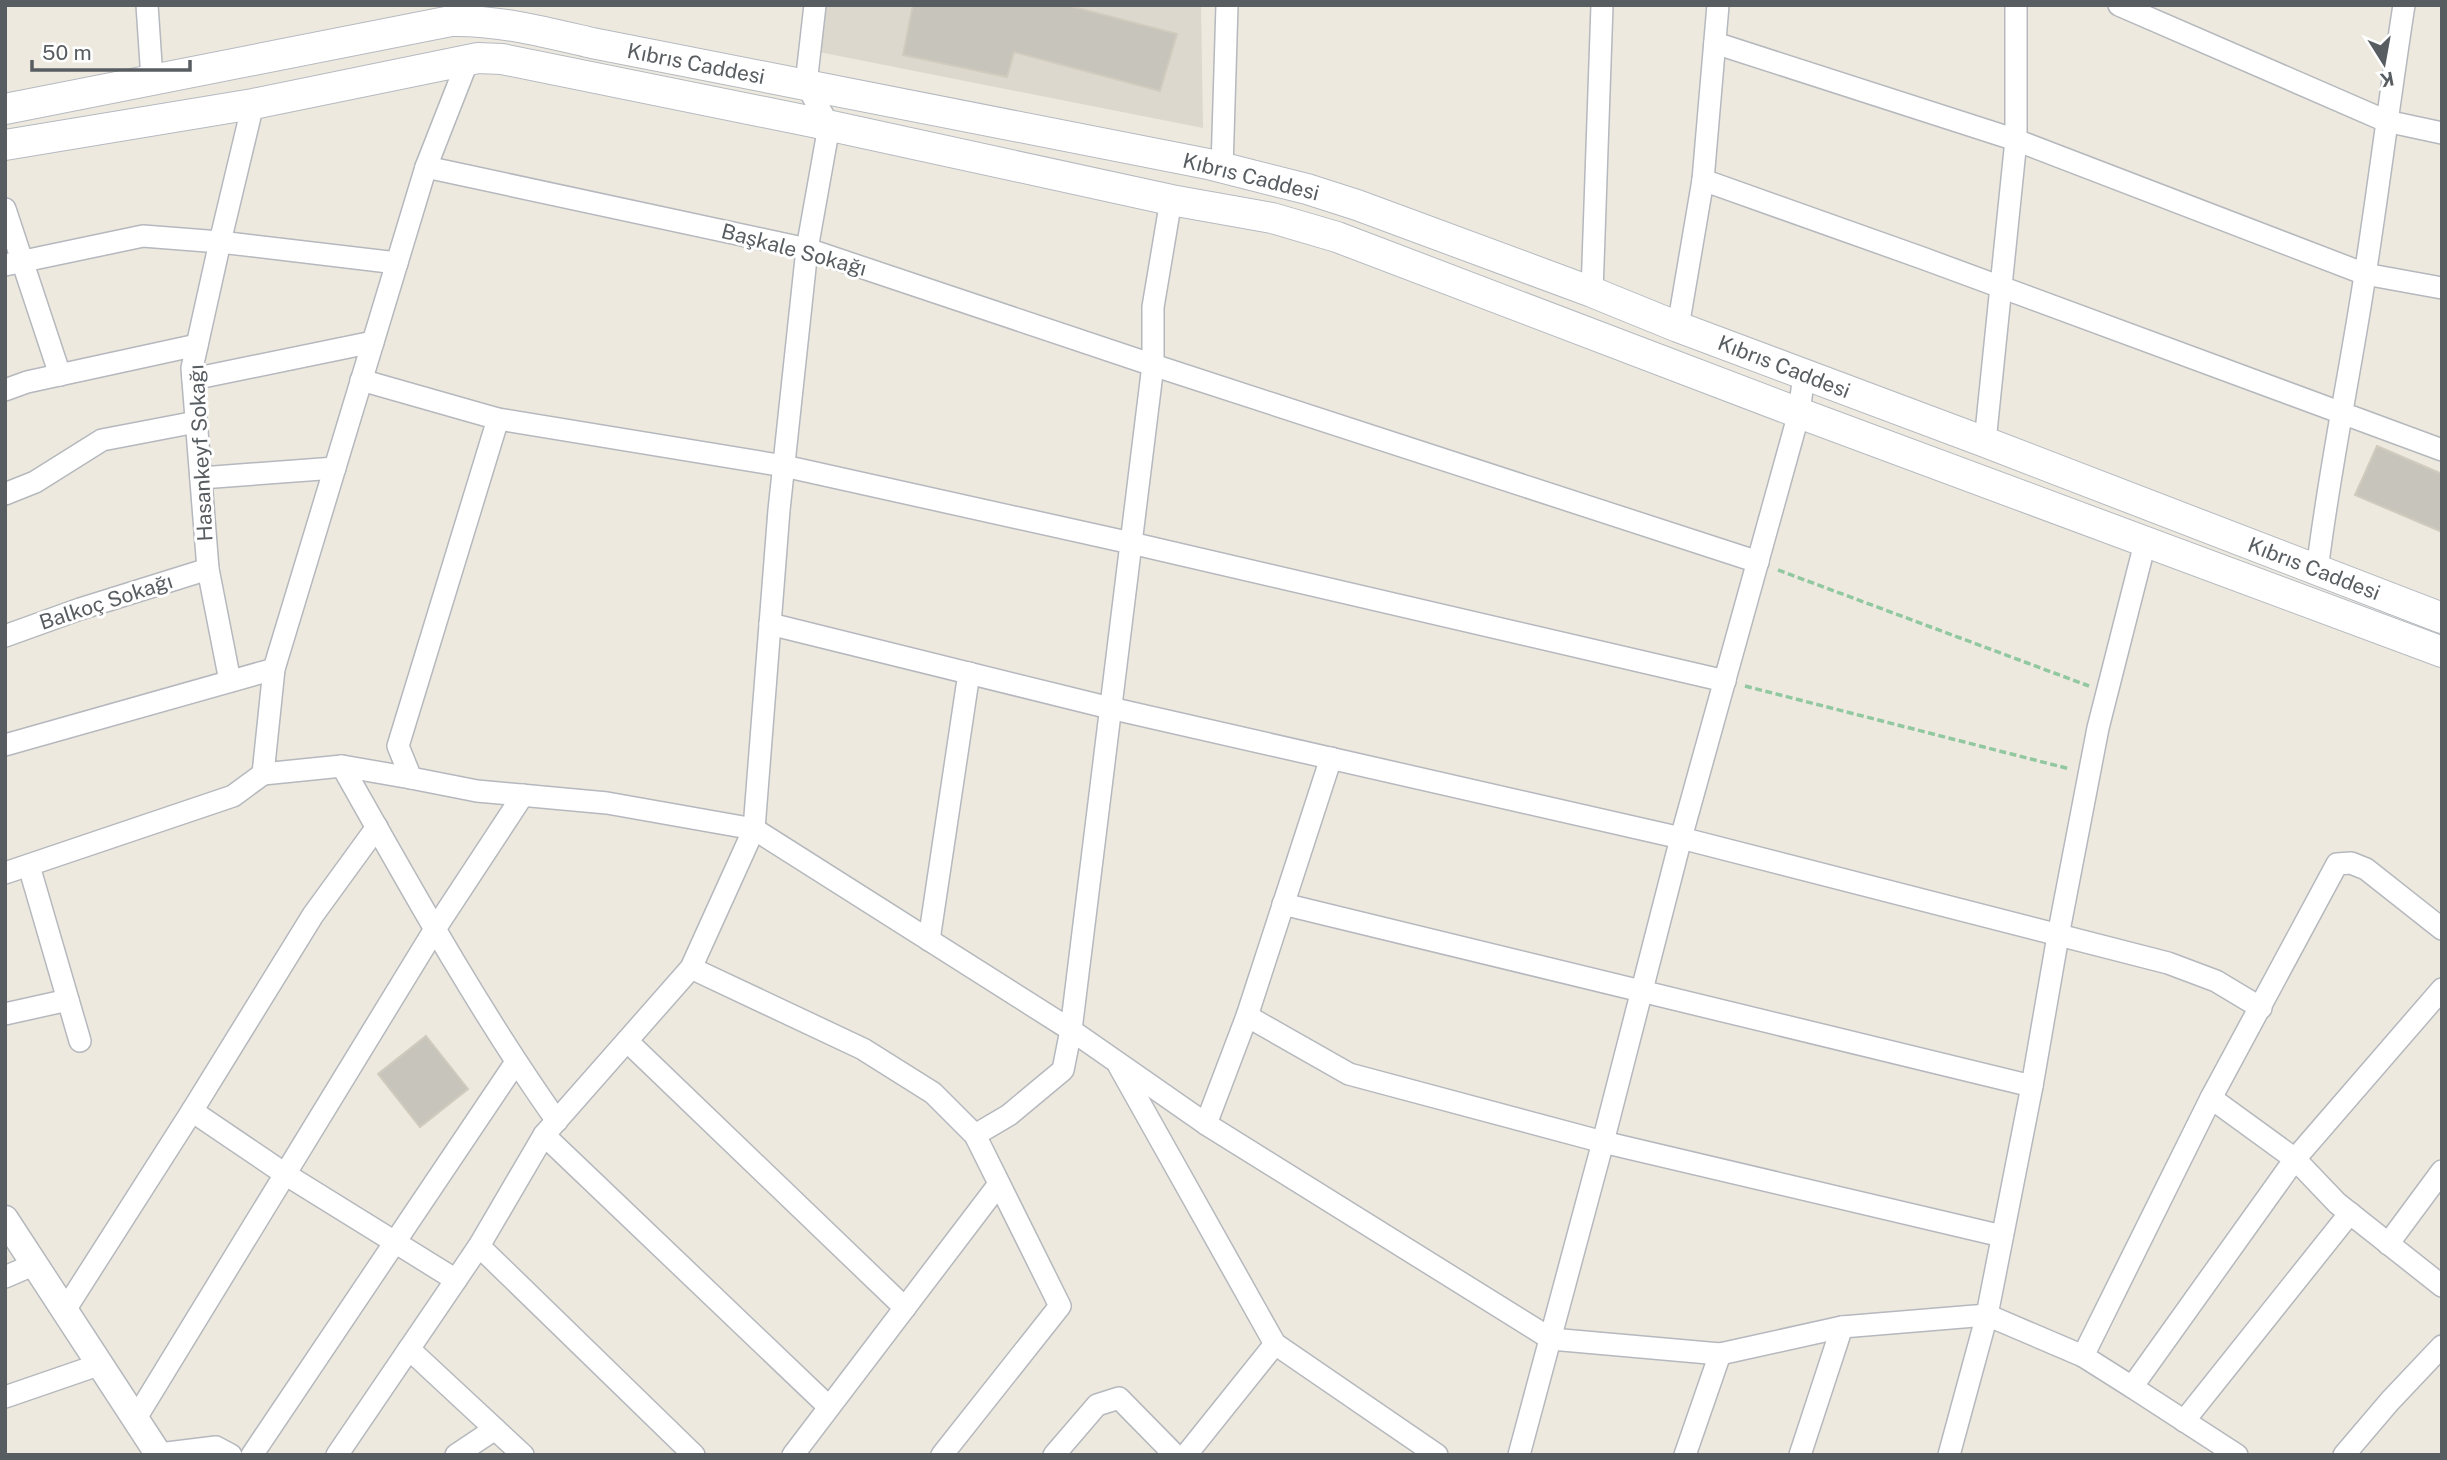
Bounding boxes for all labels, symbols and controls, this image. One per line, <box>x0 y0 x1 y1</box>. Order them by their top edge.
scale bar <box>32 28 189 72</box>
north arrow <box>2349 28 2419 98</box>
street label: Kıbrıs Caddesi <box>625 38 767 89</box>
text: 50 m <box>42 40 92 65</box>
text: K <box>2378 68 2396 92</box>
street label: Kıbrıs Caddesi <box>1180 147 1322 206</box>
street label: Başkale Sokağı <box>719 218 869 281</box>
street label: Kıbrıs Caddesi <box>1715 330 1854 403</box>
street label: Hasankeyf Sokağı <box>183 364 218 542</box>
street label: Kıbrıs Caddesi <box>2245 532 2384 605</box>
street label: Balkoç Sokağı <box>36 568 176 635</box>

